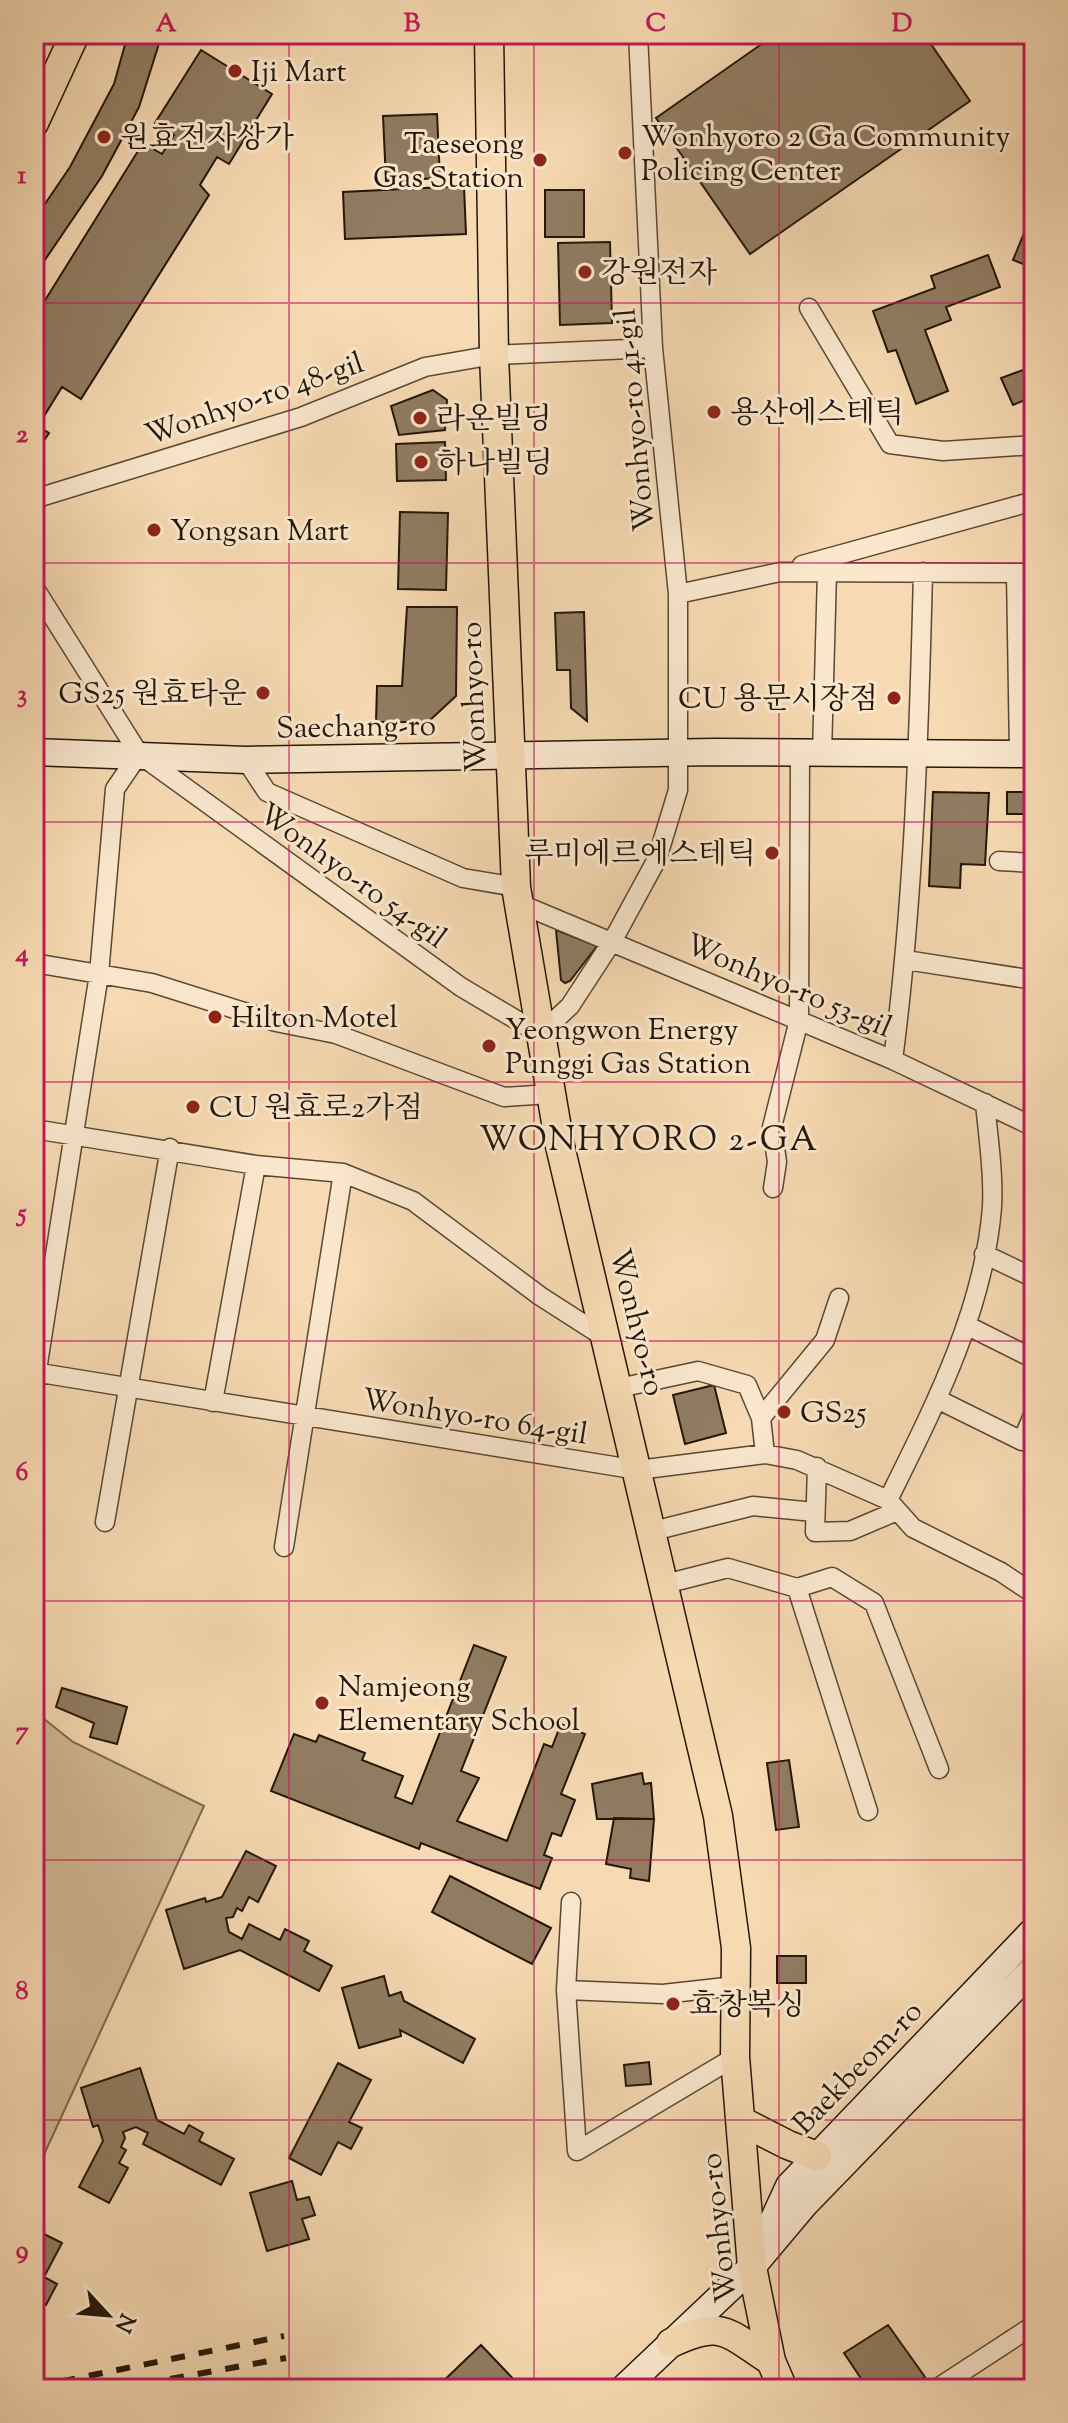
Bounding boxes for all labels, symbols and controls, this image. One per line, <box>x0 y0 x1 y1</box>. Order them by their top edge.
text: A <box>155 6 177 43</box>
text: B <box>404 6 421 43</box>
text: C <box>646 6 666 43</box>
text: D <box>892 6 912 43</box>
place label: Iji Mart <box>251 52 347 95</box>
marker: Iji Mart <box>226 62 244 80</box>
place label: Wonhyoro 2 Ga Community Policing Center <box>641 117 1011 194</box>
place label: 원효전자상가 <box>120 118 294 161</box>
place label: Taeseong Gas Station <box>373 124 524 201</box>
marker: 원효전자상가 <box>95 128 113 146</box>
marker: Wonhyoro 2 Ga Community Policing Center <box>616 144 634 162</box>
marker: Taeseong Gas Station <box>531 151 549 169</box>
text: 1 <box>18 158 27 195</box>
place label: 강원전자 <box>601 253 717 296</box>
marker: 강원전자 <box>576 263 594 281</box>
street label: Wonhyo-ro 41-gil <box>605 307 668 533</box>
street label: Wonhyo-ro 48-gil <box>140 343 370 458</box>
place label: 용산에스테틱 <box>730 393 904 436</box>
place label: 라온빌딩 <box>436 399 552 442</box>
marker: 용산에스테틱 <box>705 403 723 421</box>
marker: 라온빌딩 <box>411 409 429 427</box>
text: 2 <box>16 417 29 454</box>
place label: 하나빌딩 <box>437 443 553 486</box>
marker: 하나빌딩 <box>412 453 430 471</box>
place label: Yongsan Mart <box>170 511 349 554</box>
marker: Yongsan Mart <box>145 521 163 539</box>
street label: Wonhyo-ro <box>451 621 500 773</box>
place label: GS25 원효타운 <box>58 674 247 717</box>
text: 3 <box>17 677 27 714</box>
place label: CU 용문시장점 <box>678 679 878 722</box>
marker: GS25 원효타운 <box>254 684 272 702</box>
marker: CU 용문시장점 <box>885 689 903 707</box>
street label: Saechang-ro <box>276 706 436 751</box>
street label: Wonhyo-ro 54-gil <box>248 794 455 960</box>
place label: 루미에르에스테틱 <box>524 834 756 877</box>
marker: 루미에르에스테틱 <box>763 844 781 862</box>
street label: Wonhyo-ro 53-gil <box>678 924 898 1050</box>
text: 4 <box>14 936 29 973</box>
place label: Hilton Motel <box>231 998 398 1041</box>
marker: Hilton Motel <box>206 1008 224 1026</box>
place label: Yeongwon Energy Punggi Gas Station <box>505 1010 752 1087</box>
marker: Yeongwon Energy Punggi Gas Station <box>480 1037 498 1055</box>
place label: CU 원효로2가점 <box>209 1088 423 1131</box>
marker: CU 원효로2가점 <box>184 1098 202 1116</box>
district label: WONHYORO 2-GA <box>479 1117 819 1166</box>
text: 5 <box>16 1196 27 1233</box>
street label: Wonhyo-ro <box>597 1244 675 1401</box>
street label: Wonhyo-ro 64-gil <box>359 1379 590 1458</box>
place label: GS25 <box>800 1393 866 1436</box>
marker: GS25 <box>775 1403 793 1421</box>
text: 6 <box>16 1455 29 1492</box>
place label: Namjeong Elementary School <box>338 1667 580 1744</box>
marker: Namjeong Elementary School <box>313 1694 331 1712</box>
text: 7 <box>15 1714 29 1751</box>
text: 8 <box>15 1974 29 2011</box>
place label: 효창복싱 <box>689 1985 805 2028</box>
street label: Baekbeom-ro <box>784 1992 934 2145</box>
marker: 효창복싱 <box>664 1995 682 2013</box>
street label: Wonhyo-ro <box>691 2151 750 2305</box>
text: 9 <box>16 2233 29 2270</box>
north arrow <box>68 2275 148 2355</box>
text: N <box>105 2308 142 2338</box>

